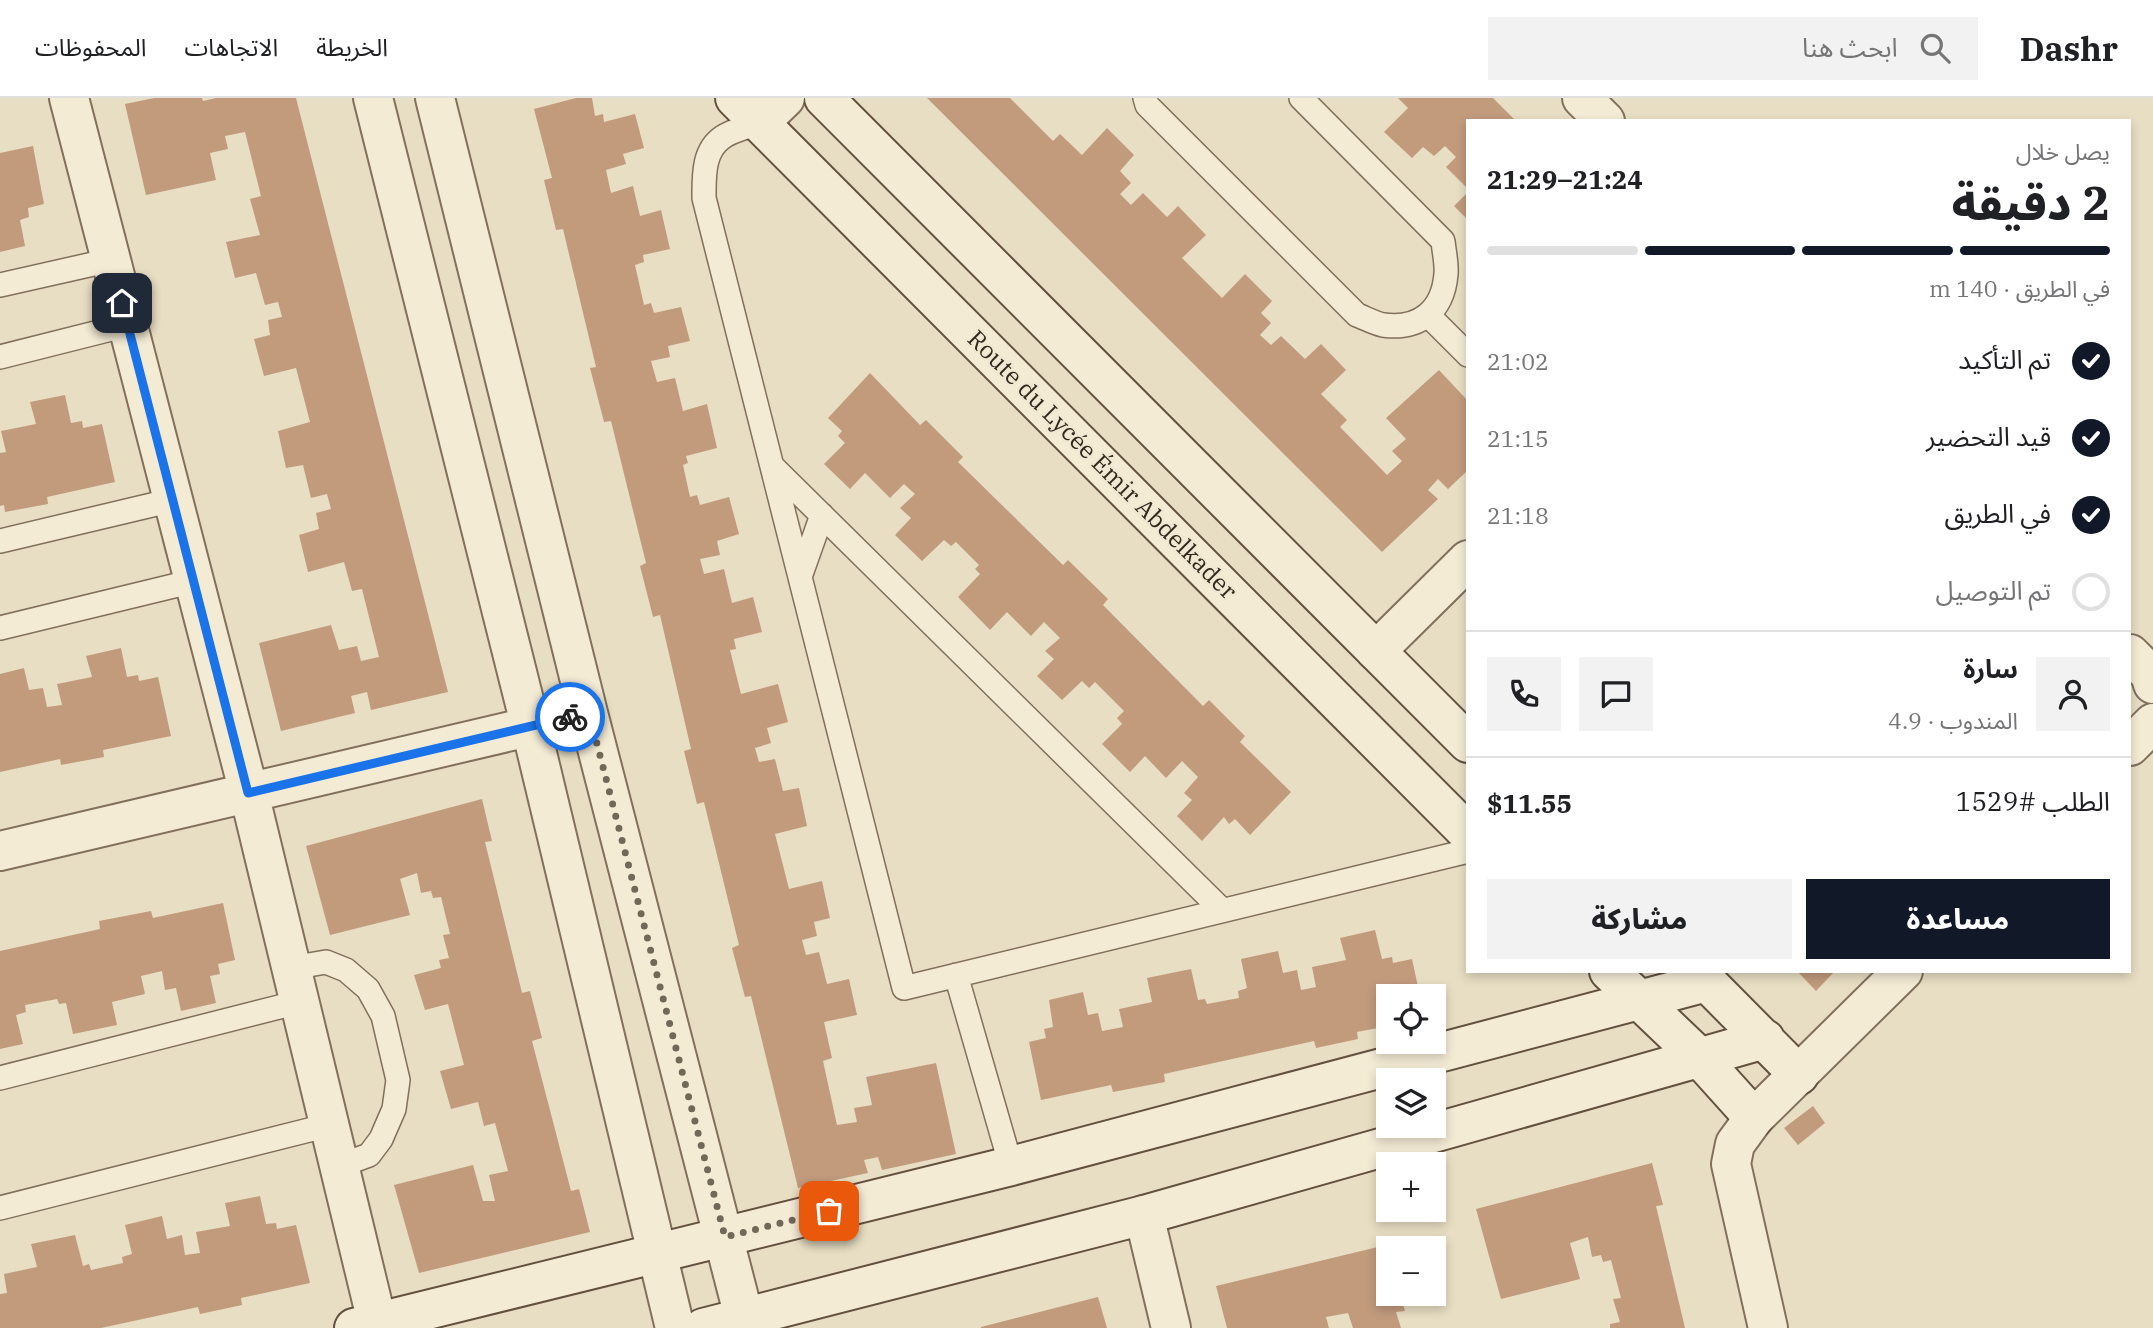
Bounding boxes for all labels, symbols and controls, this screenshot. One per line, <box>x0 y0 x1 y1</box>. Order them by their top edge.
search box <box>1488 17 1978 80</box>
text: Dashr <box>2020 27 2118 70</box>
icon: search <box>1916 29 1954 67</box>
text: ابحث هنا <box>1802 30 1898 64</box>
text: المحفوظات <box>35 31 146 63</box>
text: الاتجاهات <box>184 31 278 63</box>
text: الخريطة <box>316 31 388 63</box>
text: يصل خلال <box>2016 136 2110 166</box>
text: 21:24–21:29 <box>1487 162 1643 196</box>
text: 2 دقيقة <box>1952 173 2110 233</box>
pin <box>92 273 152 333</box>
text: في الطريق · 140 m <box>1929 273 2110 303</box>
icon: home <box>103 284 141 322</box>
street label: Route du Lycée Émir Abdelkader <box>961 323 1245 606</box>
text: تم التأكيد <box>1958 342 2051 376</box>
icon: check <box>2072 342 2110 380</box>
text: 21:02 <box>1487 346 1549 376</box>
text: قيد التحضير <box>1926 419 2051 453</box>
icon: check <box>2072 419 2110 457</box>
text: 21:15 <box>1487 423 1549 453</box>
text: في الطريق <box>1945 496 2051 530</box>
icon: check <box>2072 496 2110 534</box>
text: 21:18 <box>1487 500 1549 530</box>
text: تم التوصيل <box>1936 573 2051 607</box>
text: سارة <box>1963 651 2018 685</box>
button: phone <box>1487 657 1561 731</box>
button: chat <box>1579 657 1653 731</box>
button: person <box>2036 657 2110 731</box>
courier <box>535 682 605 752</box>
icon: bike <box>551 698 589 736</box>
text: المندوب · 4.9 <box>1888 705 2018 735</box>
text: الطلب #1529 <box>1956 784 2110 818</box>
text: $11.55 <box>1487 786 1572 820</box>
button: مشاركة <box>1487 879 1792 959</box>
button: مساعدة <box>1806 879 2110 959</box>
map controls <box>1376 984 1446 1306</box>
button: locate <box>1376 984 1446 1054</box>
button: layers <box>1376 1068 1446 1138</box>
button: + <box>1376 1152 1446 1222</box>
pin <box>799 1181 859 1241</box>
icon: bag <box>810 1192 848 1230</box>
button: − <box>1376 1236 1446 1306</box>

